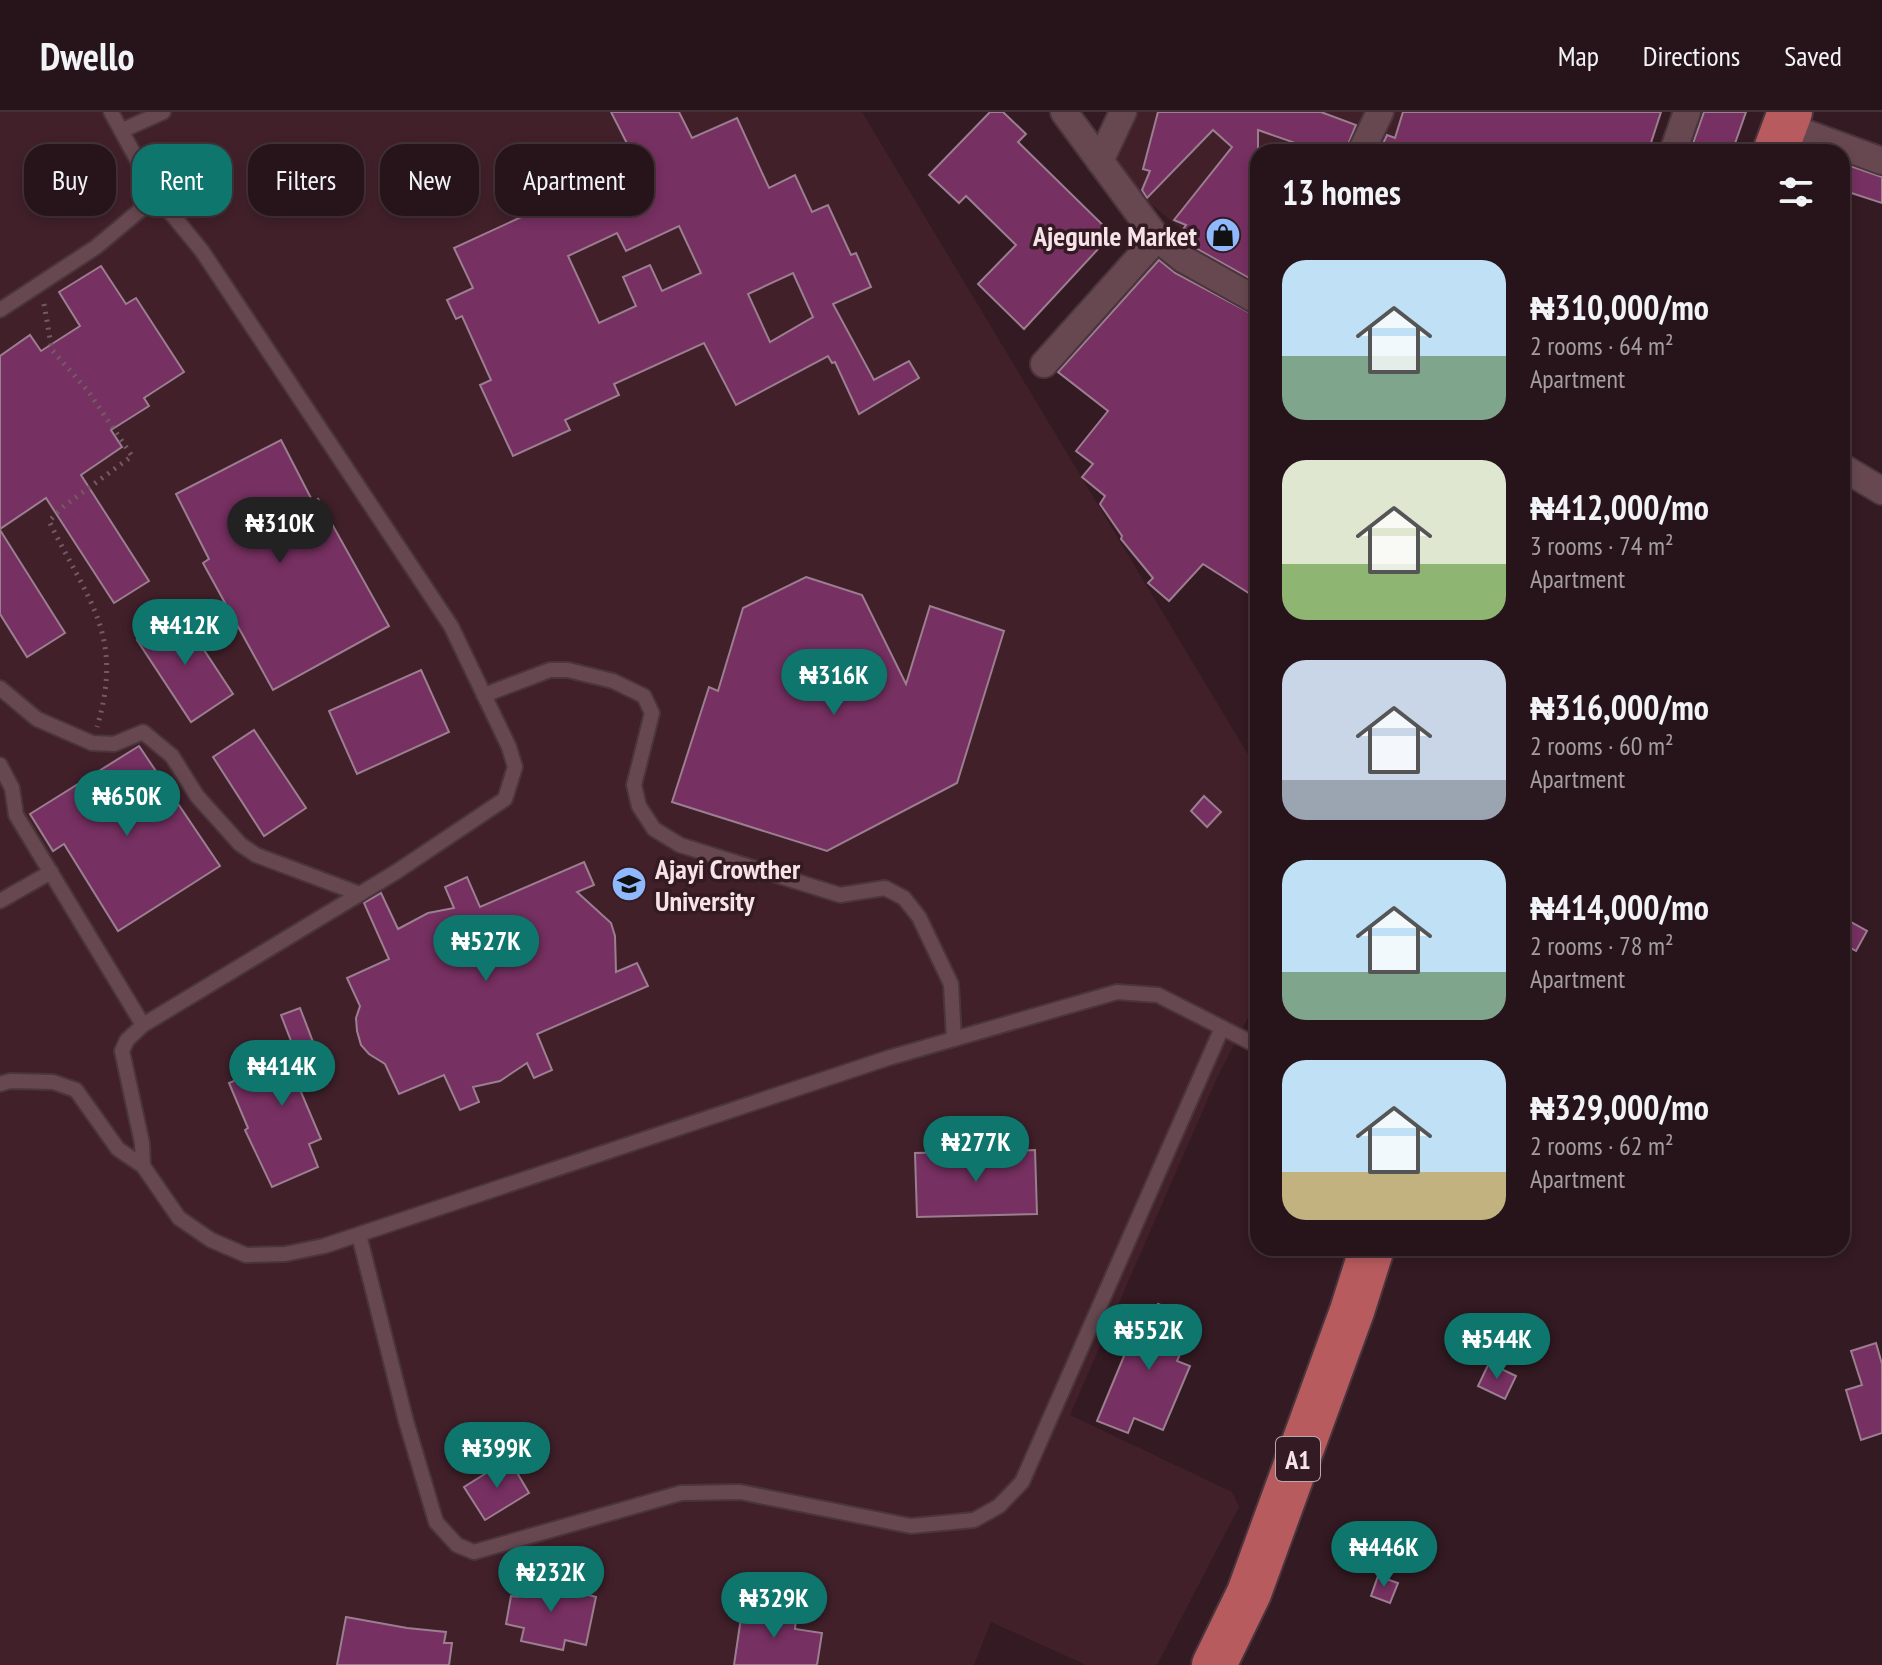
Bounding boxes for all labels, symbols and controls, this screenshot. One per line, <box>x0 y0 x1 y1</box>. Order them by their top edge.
text: Dwello <box>40 31 134 80</box>
text: Map <box>1558 37 1599 74</box>
text: Directions <box>1643 37 1740 74</box>
text: Saved <box>1784 37 1842 74</box>
chip: Buy <box>24 144 116 216</box>
chip: Rent <box>132 144 232 216</box>
chip: Filters <box>248 144 364 216</box>
chip: New <box>380 144 479 216</box>
chip: Apartment <box>495 144 654 216</box>
text: 13 homes <box>1282 170 1401 214</box>
icon: filters <box>1774 170 1818 214</box>
shop icon: Ajegunle Market <box>1204 216 1242 254</box>
place label: Ajegunle Market <box>1032 217 1197 254</box>
text: ₦310,000/mo <box>1530 285 1709 329</box>
icon: home <box>1346 292 1442 388</box>
text: 2 rooms · 64 m² <box>1530 329 1674 362</box>
text: Apartment <box>1530 362 1625 395</box>
text: ₦412,000/mo <box>1530 485 1709 529</box>
icon: home <box>1346 492 1442 588</box>
pin: ₦310K <box>224 497 336 565</box>
text: ₦310K <box>245 506 315 539</box>
text: 3 rooms · 74 m² <box>1530 529 1674 562</box>
text: Apartment <box>1530 562 1625 595</box>
pin: ₦412K <box>129 599 241 667</box>
text: ₦412K <box>150 608 220 641</box>
pin: ₦316K <box>778 649 890 717</box>
text: ₦316K <box>799 658 869 691</box>
text: ₦316,000/mo <box>1530 685 1709 729</box>
icon: home <box>1346 692 1442 788</box>
text: 2 rooms · 60 m² <box>1530 729 1674 762</box>
text: Apartment <box>1530 762 1625 795</box>
pin: ₦650K <box>71 770 183 838</box>
text: ₦650K <box>92 779 162 812</box>
place label: Ajayi Crowther University <box>654 850 801 919</box>
school or university icon: Ajayi Crowther University <box>610 865 648 903</box>
text: ₦414,000/mo <box>1530 885 1709 929</box>
icon: home <box>1346 892 1442 988</box>
pin: ₦527K <box>430 915 542 983</box>
text: ₦527K <box>451 924 521 957</box>
text: 2 rooms · 78 m² <box>1530 929 1674 962</box>
text: Apartment <box>1530 962 1625 995</box>
pin: ₦414K <box>226 1040 338 1108</box>
text: ₦414K <box>247 1049 317 1082</box>
text: ₦329,000/mo <box>1530 1085 1709 1129</box>
icon: home <box>1346 1092 1442 1188</box>
pin: ₦277K <box>920 1116 1032 1184</box>
text: ₦277K <box>941 1125 1011 1158</box>
text: 2 rooms · 62 m² <box>1530 1129 1674 1162</box>
text: Apartment <box>1530 1162 1625 1195</box>
pin: ₦552K <box>1093 1304 1205 1372</box>
text: ₦552K <box>1114 1313 1184 1346</box>
pin: ₦544K <box>1441 1313 1553 1381</box>
text: ₦544K <box>1462 1322 1532 1355</box>
pin: ₦399K <box>441 1422 553 1490</box>
text: ₦399K <box>462 1431 532 1464</box>
road number: A1 <box>1276 1437 1320 1481</box>
pin: ₦446K <box>1328 1521 1440 1589</box>
text: ₦446K <box>1349 1530 1419 1563</box>
pin: ₦232K <box>495 1546 607 1614</box>
text: ₦232K <box>516 1555 586 1588</box>
pin: ₦329K <box>718 1572 830 1640</box>
text: ₦329K <box>739 1581 809 1614</box>

